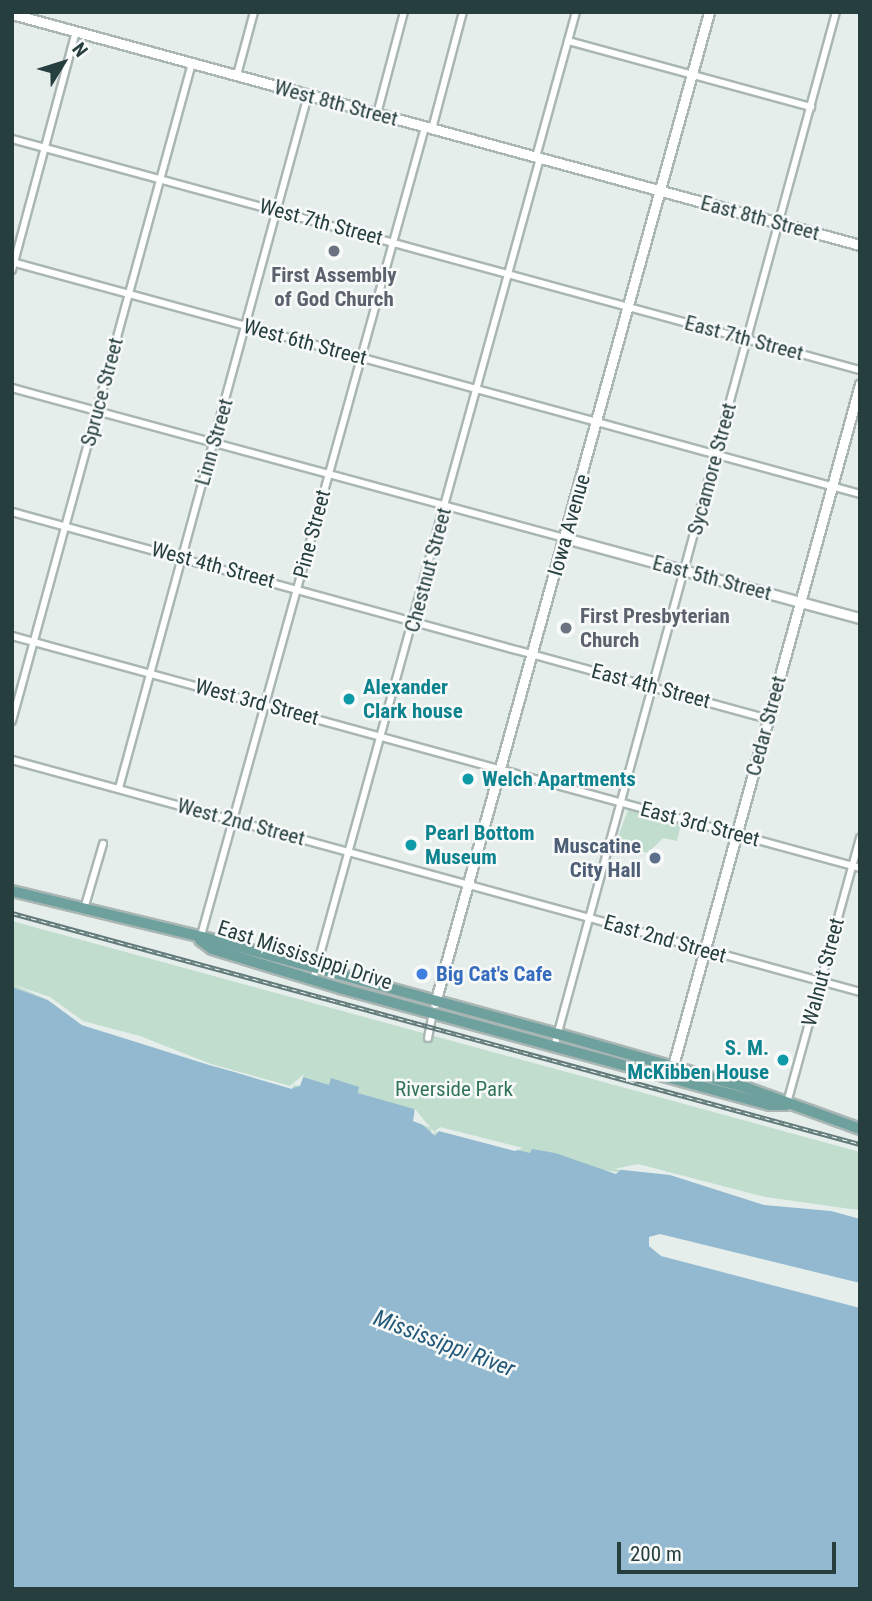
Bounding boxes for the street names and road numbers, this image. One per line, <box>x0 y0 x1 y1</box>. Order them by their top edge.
street label: West 8th Street <box>271 74 401 132</box>
street label: East 8th Street <box>698 190 822 246</box>
street label: West 7th Street <box>256 193 386 251</box>
street label: East 7th Street <box>682 310 806 366</box>
street label: West 6th Street <box>240 313 370 371</box>
street label: Spruce Street <box>75 335 129 449</box>
street label: Linn Street <box>190 396 238 488</box>
street label: Sycamore Street <box>682 400 742 538</box>
street label: Iowa Avenue <box>542 471 596 579</box>
street label: Pine Street <box>288 487 336 581</box>
street label: Chestnut Street <box>399 505 457 635</box>
street label: West 4th Street <box>148 536 278 594</box>
street label: East 5th Street <box>650 550 774 606</box>
street label: East 4th Street <box>589 658 713 714</box>
street label: West 3rd Street <box>192 673 322 731</box>
street label: Cedar Street <box>741 673 791 779</box>
street label: West 2nd Street <box>174 793 308 851</box>
street label: East 3rd Street <box>638 796 762 852</box>
street label: East 2nd Street <box>601 910 729 968</box>
street label: East Mississippi Drive <box>215 915 395 995</box>
street label: Walnut Street <box>796 915 850 1029</box>

